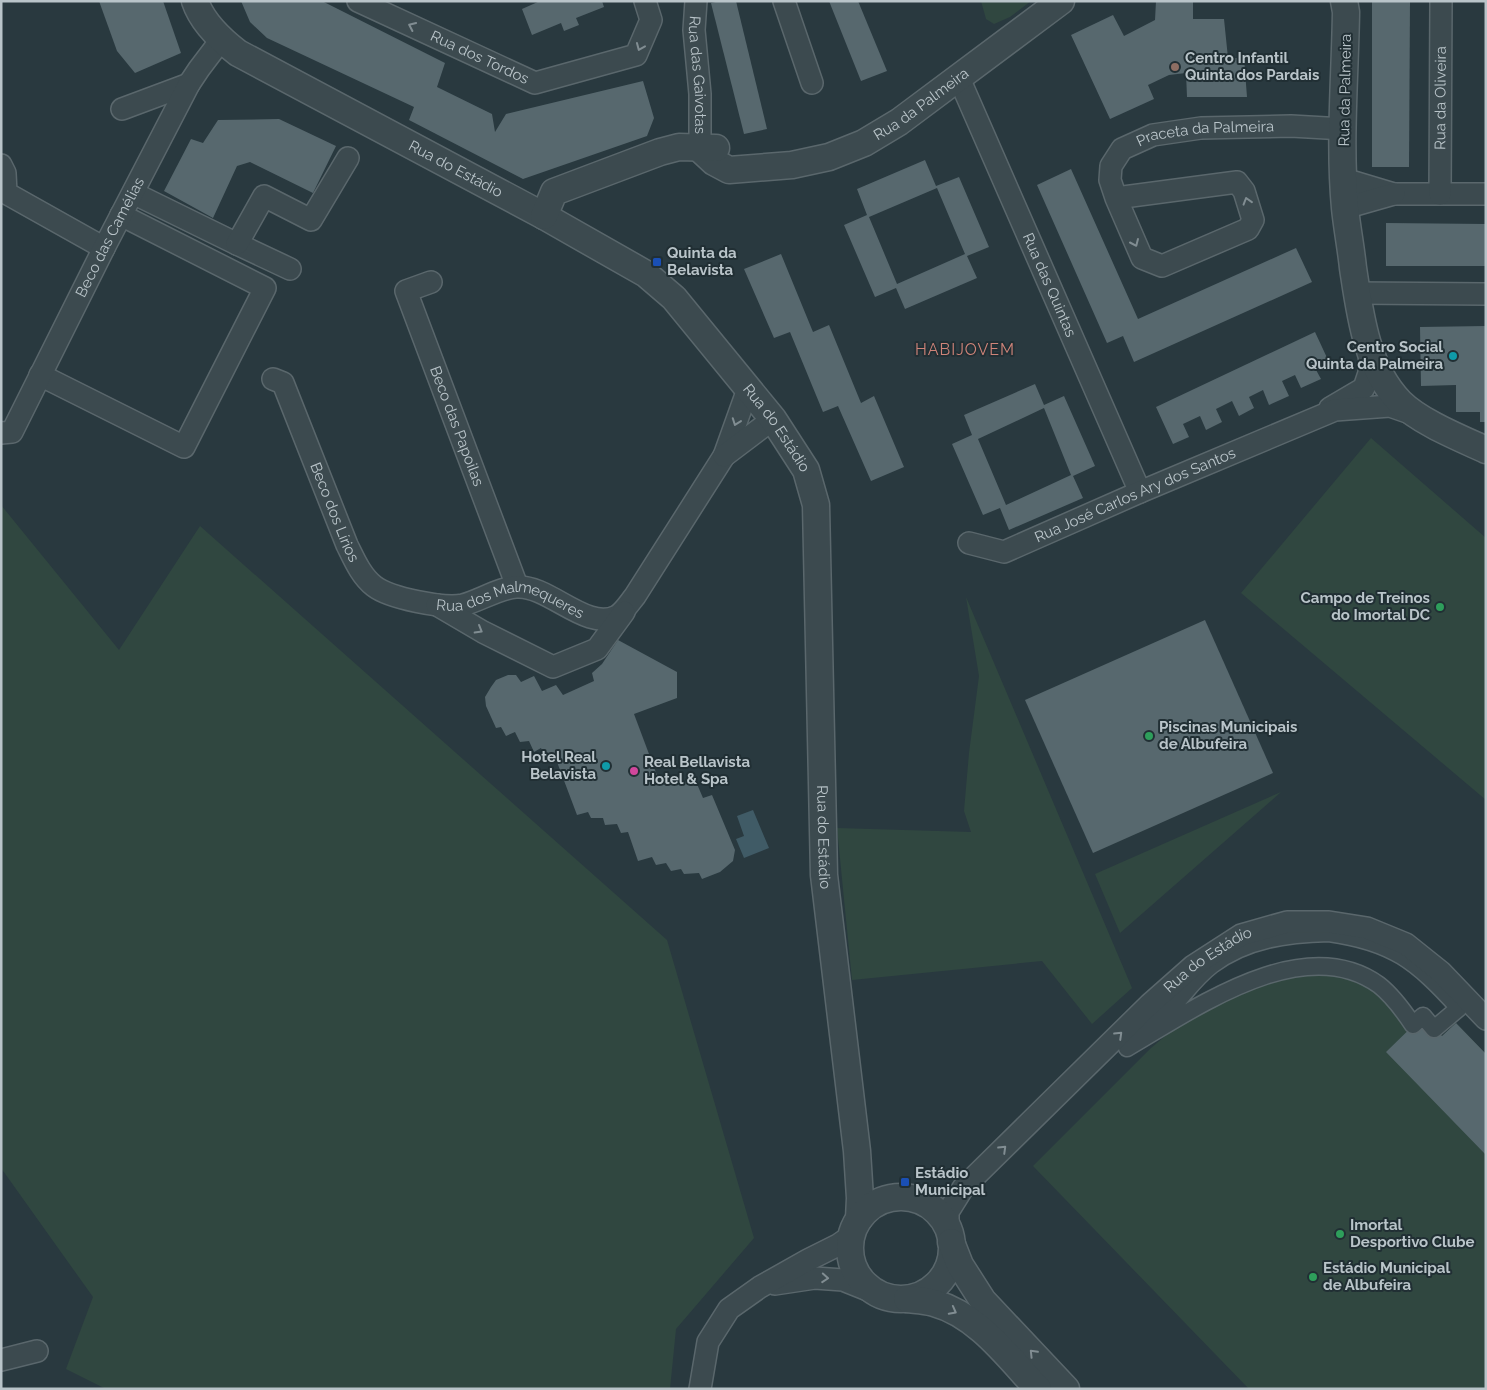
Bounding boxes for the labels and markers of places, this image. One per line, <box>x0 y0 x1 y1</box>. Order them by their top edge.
place label: Centro Infantil Quinta dos Pardais <box>1185 49 1319 84</box>
marker: Centro Infantil Quinta dos Pardais <box>1169 61 1181 73</box>
place label: Quinta da Belavista <box>667 244 737 279</box>
marker: Quinta da Belavista <box>651 256 663 268</box>
place label: Centro Social Quinta da Palmeira <box>1306 338 1443 373</box>
marker: Centro Social Quinta da Palmeira <box>1447 350 1459 362</box>
place label: Campo de Treinos do Imortal DC <box>1300 589 1430 624</box>
marker: Campo de Treinos do Imortal DC <box>1434 601 1446 613</box>
place label: Piscinas Municipais de Albufeira <box>1159 718 1297 753</box>
marker: Piscinas Municipais de Albufeira <box>1143 730 1155 742</box>
place label: Hotel Real Belavista <box>521 748 596 783</box>
place label: Real Bellavista Hotel & Spa <box>644 753 750 788</box>
marker: Hotel Real Belavista <box>600 760 612 772</box>
marker: Real Bellavista Hotel & Spa <box>628 765 640 777</box>
place label: Estádio Municipal <box>915 1164 986 1199</box>
marker: Estádio Municipal <box>899 1176 911 1188</box>
place label: Imortal Desportivo Clube <box>1350 1216 1475 1251</box>
marker: Imortal Desportivo Clube <box>1334 1228 1346 1240</box>
place label: Estádio Municipal de Albufeira <box>1323 1259 1450 1294</box>
marker: Estádio Municipal de Albufeira <box>1307 1271 1319 1283</box>

